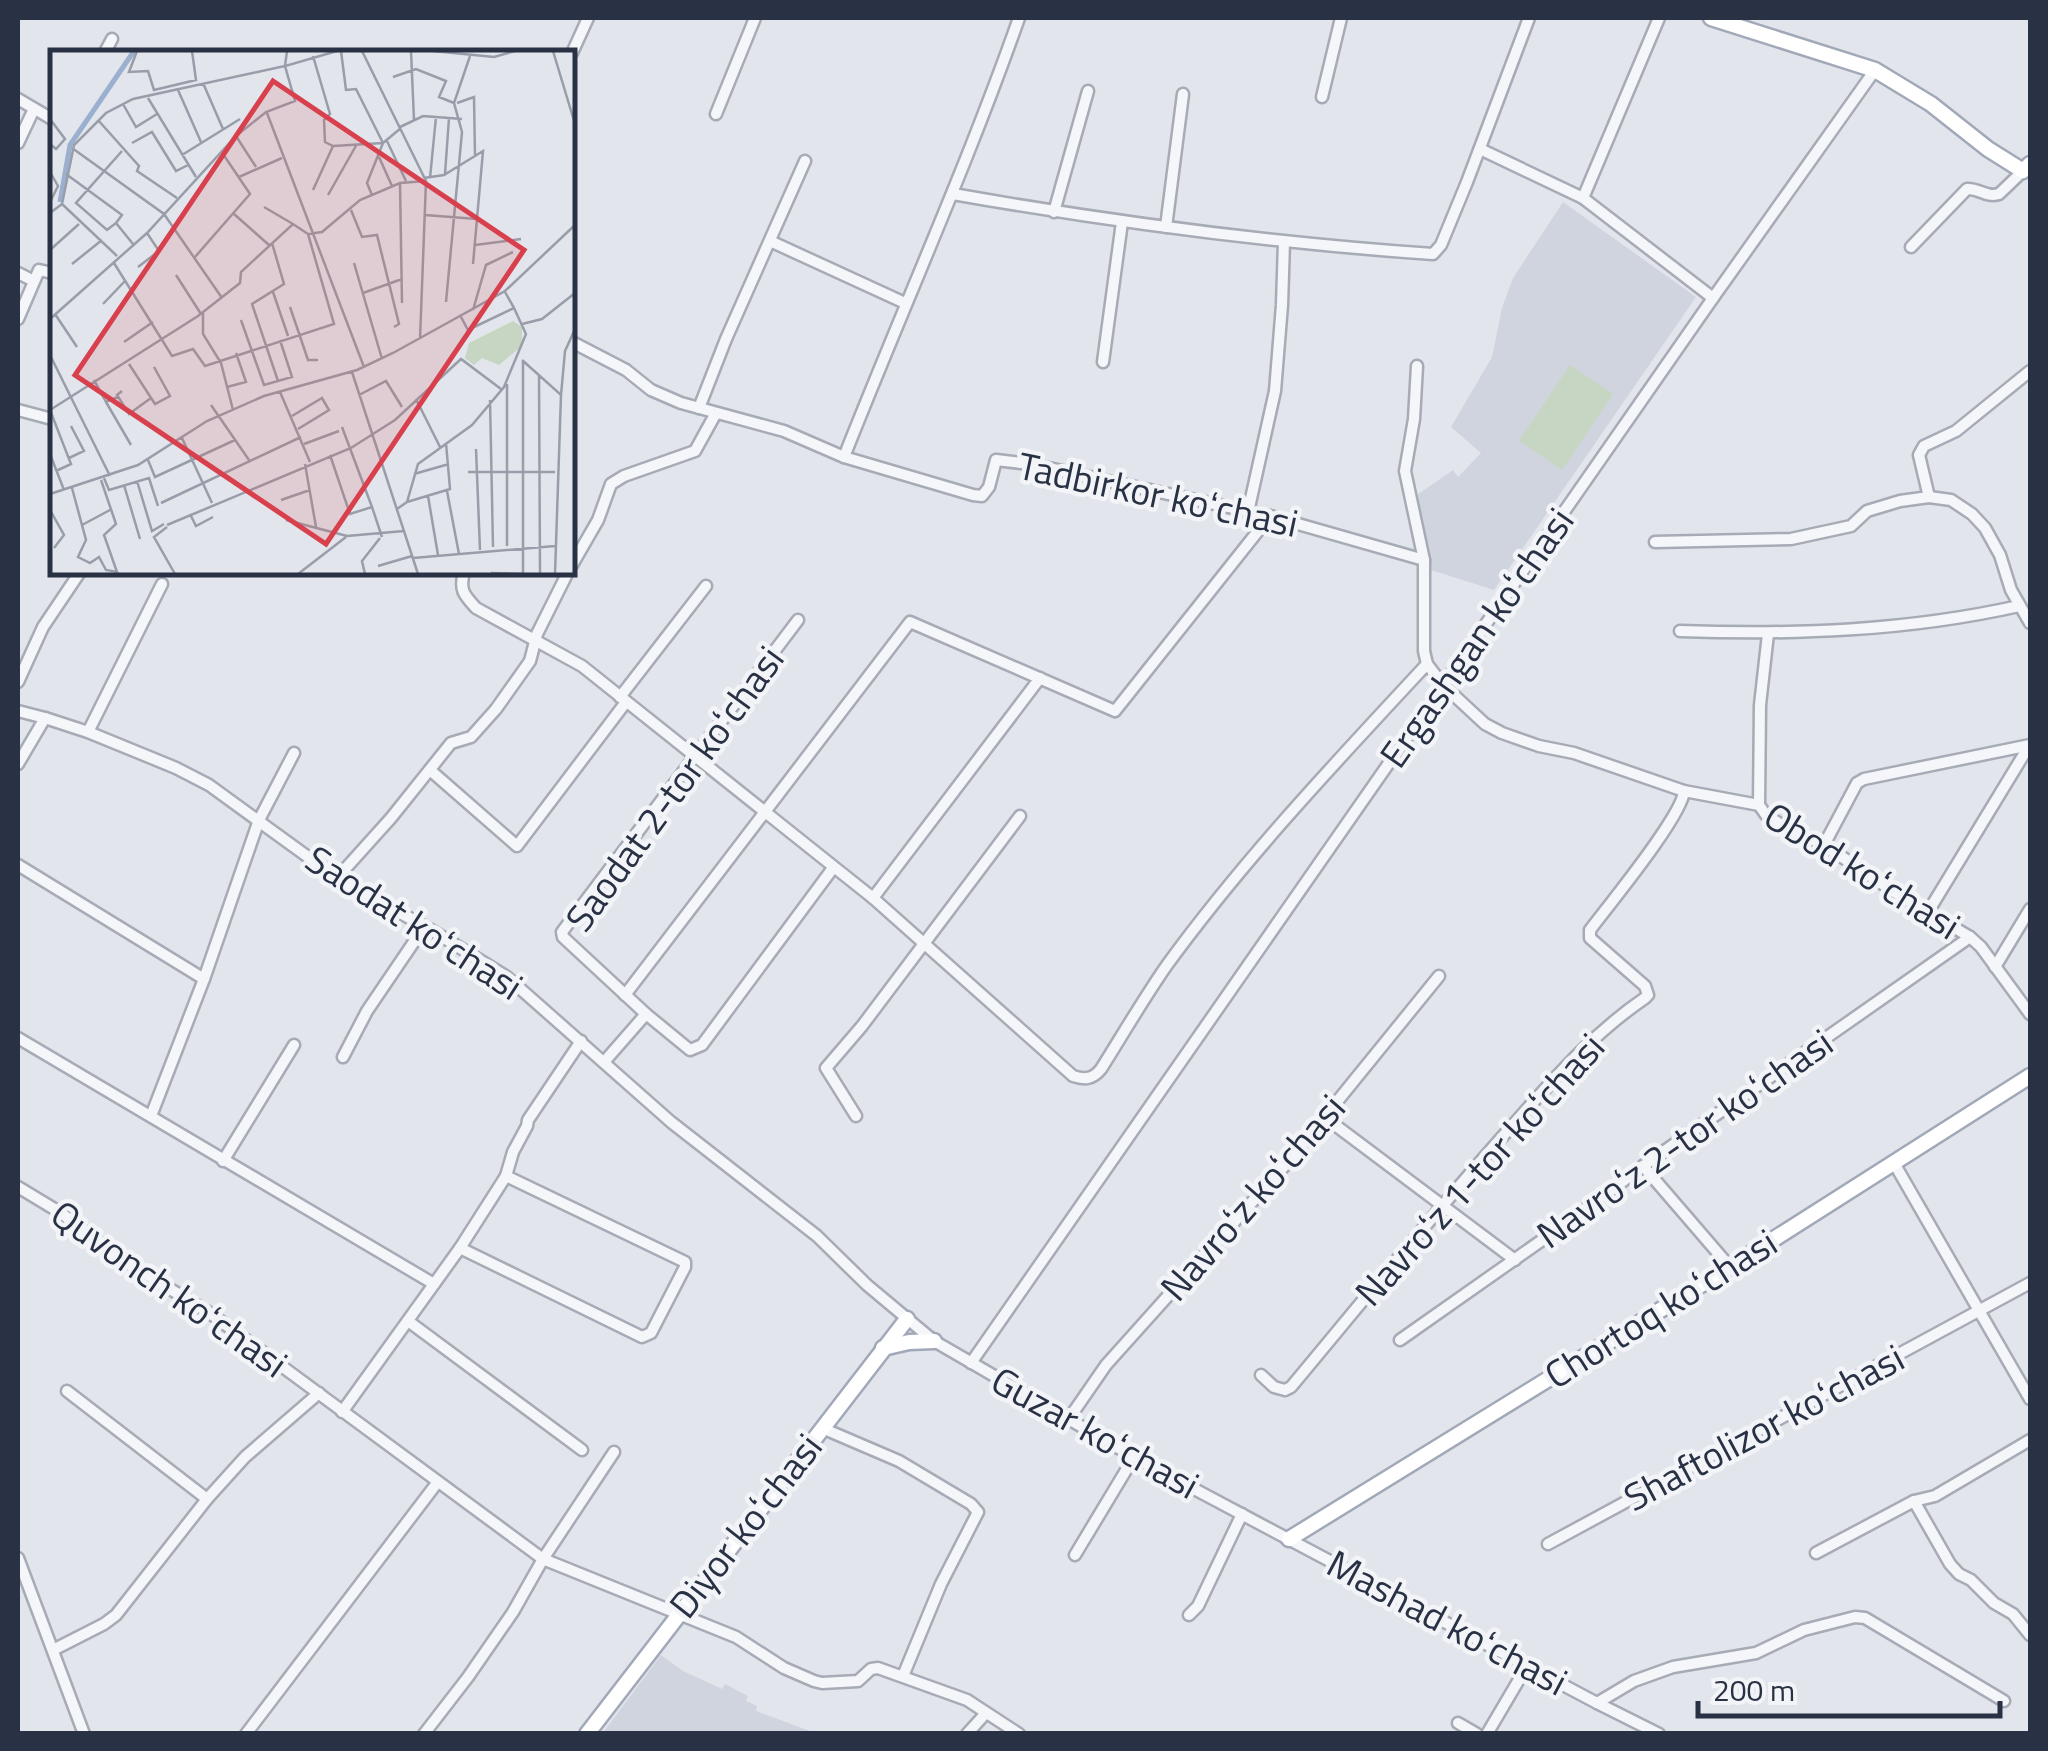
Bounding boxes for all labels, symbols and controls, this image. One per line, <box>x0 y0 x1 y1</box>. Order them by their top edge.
inset map <box>50 50 575 575</box>
street label: Tadbirkor koʻchasi <box>1013 436 1303 552</box>
street label: Ergashgan koʻchasi <box>1365 495 1588 779</box>
street label: Saodat 2-tor koʻchasi <box>551 633 798 943</box>
street label: Obod koʻchasi <box>1753 787 1972 954</box>
street label: Saodat koʻchasi <box>294 830 535 1014</box>
street label: Navroʻz 2-tor koʻchasi <box>1524 1014 1845 1262</box>
street label: Navroʻz 1-tor koʻchasi <box>1341 1020 1618 1319</box>
street label: Navroʻz koʻchasi <box>1146 1081 1359 1314</box>
street label: Quvonch koʻchasi <box>39 1185 300 1391</box>
street label: Chortoq koʻchasi <box>1533 1214 1788 1403</box>
street label: Shaftolizor koʻchasi <box>1613 1329 1914 1526</box>
street label: Guzar koʻchasi <box>981 1351 1210 1513</box>
street label: Diyor koʻchasi <box>654 1421 836 1630</box>
street label: Mashad koʻchasi <box>1317 1534 1578 1710</box>
scale bar <box>1698 1656 2000 1718</box>
text: 200 m <box>1713 1667 1795 1713</box>

